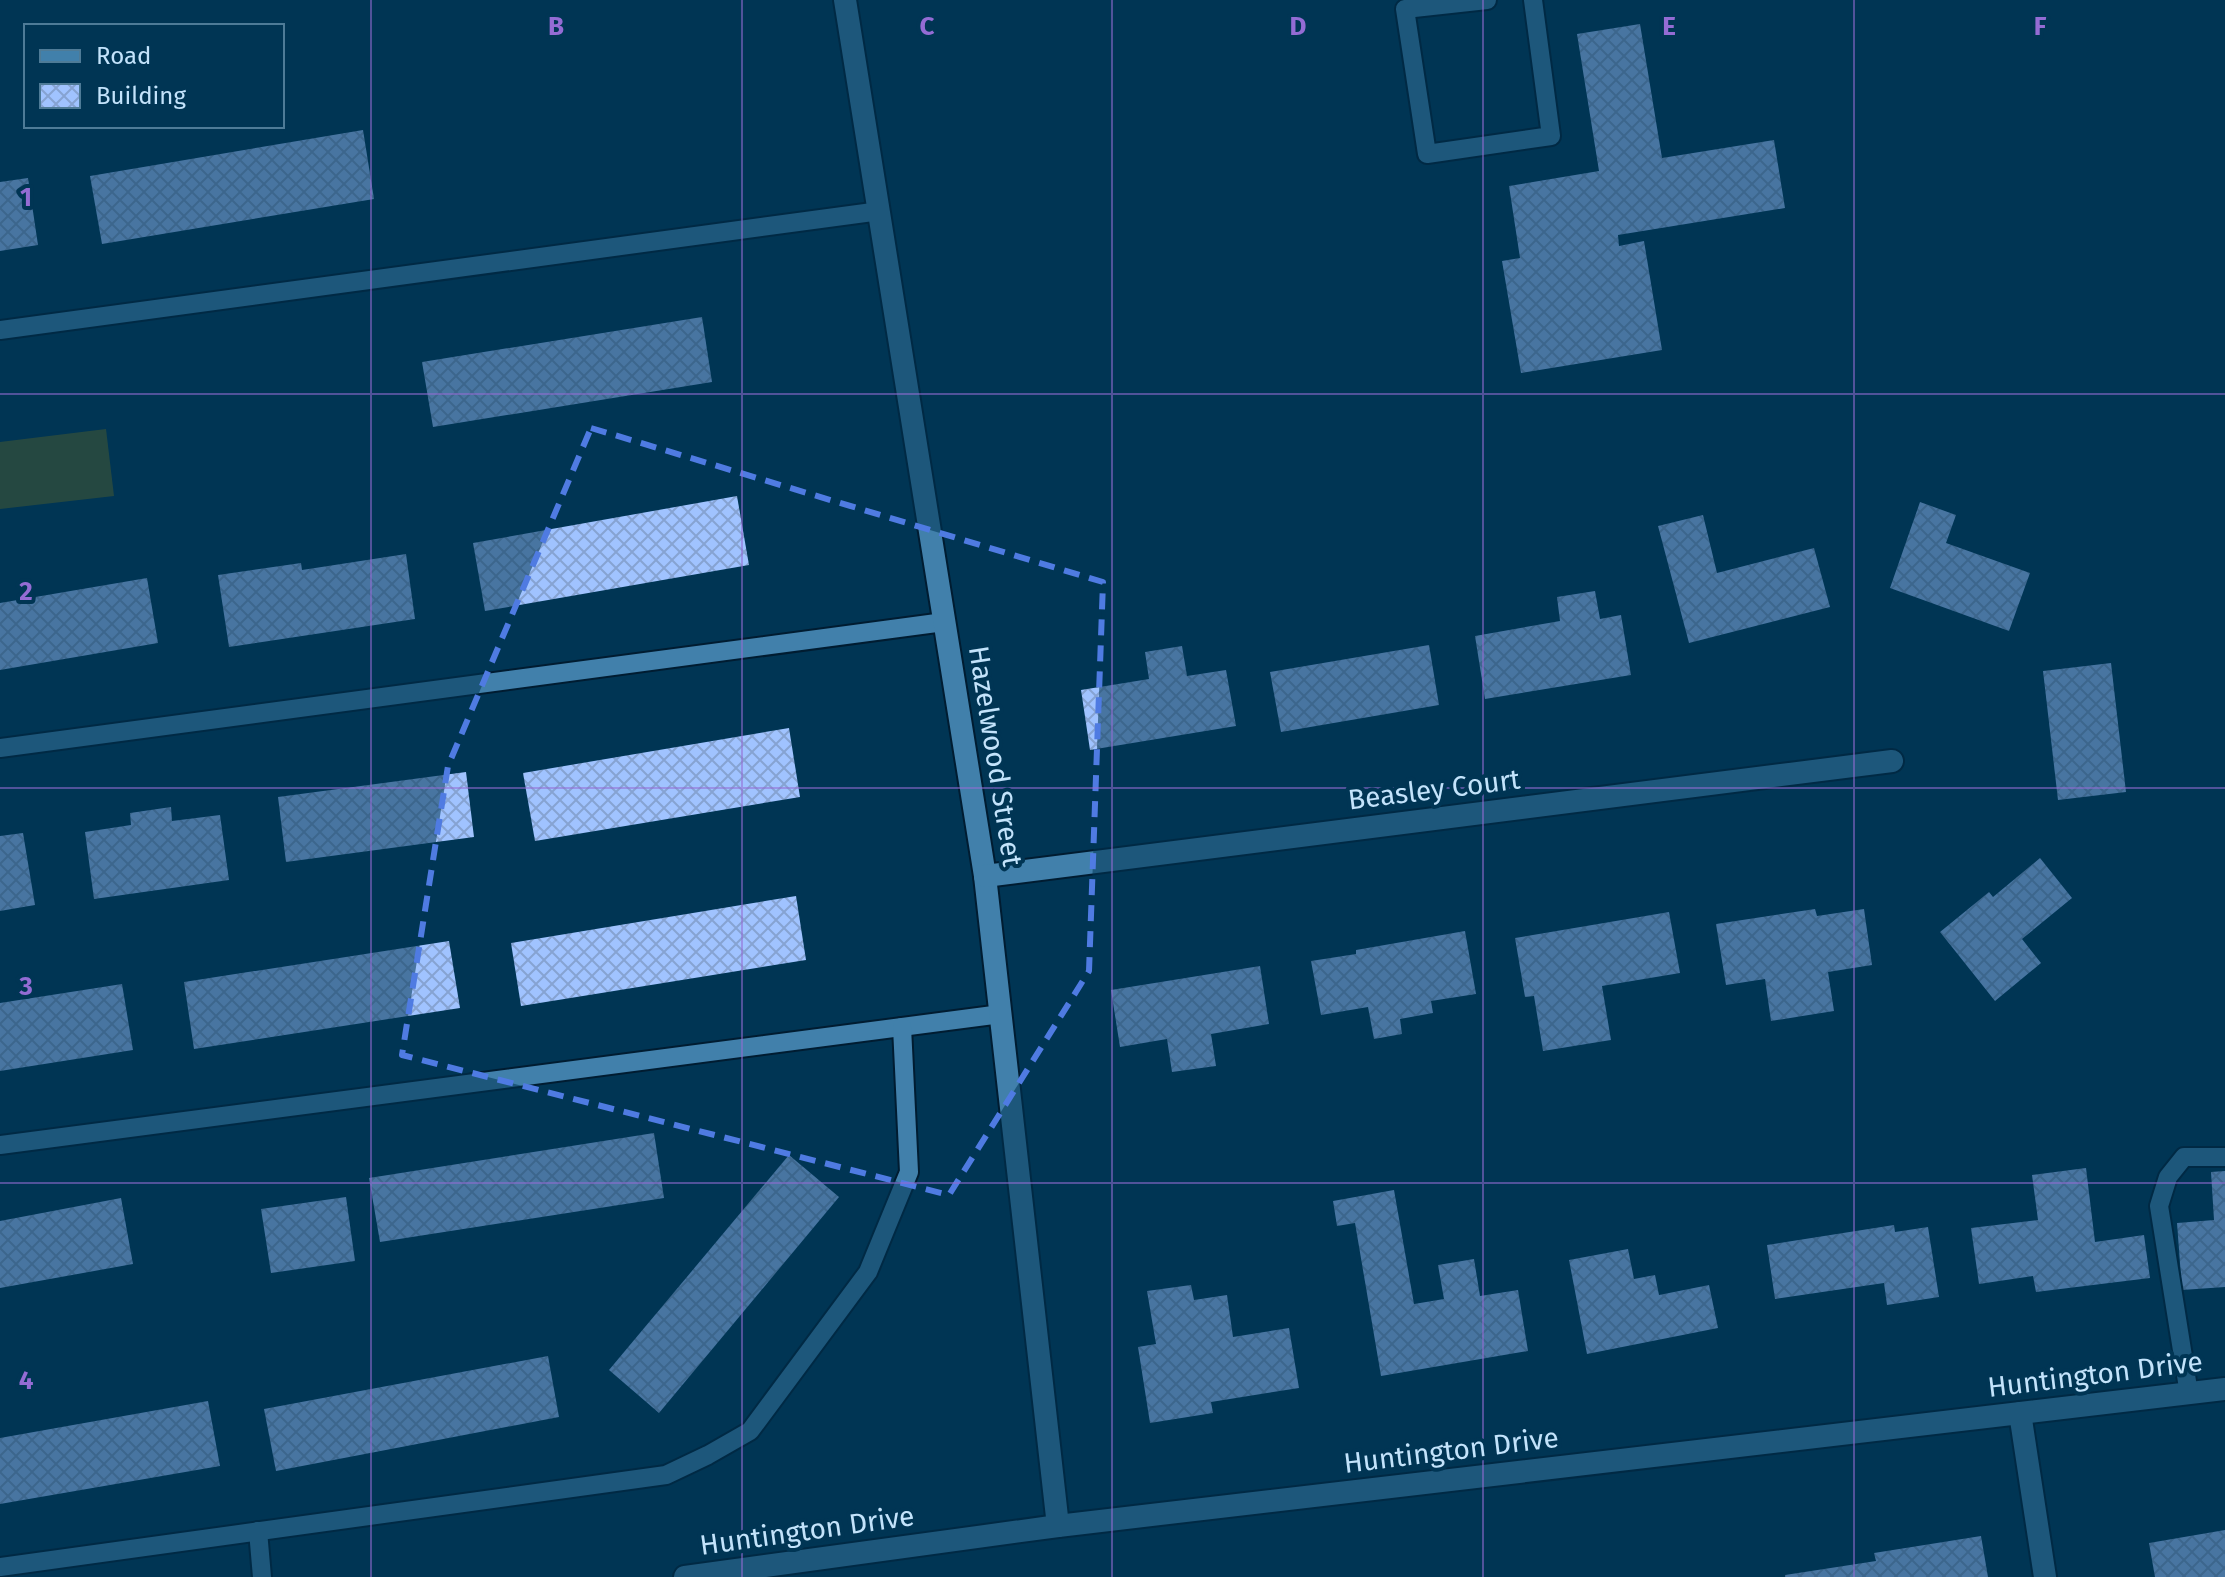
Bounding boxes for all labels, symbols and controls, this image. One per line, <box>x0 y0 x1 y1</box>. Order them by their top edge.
text: B <box>548 11 564 42</box>
text: C <box>920 11 935 42</box>
text: D <box>1290 11 1307 42</box>
text: E <box>1662 11 1676 42</box>
text: F <box>2034 11 2047 42</box>
legend <box>24 24 284 128</box>
text: Road <box>96 42 151 70</box>
text: Building <box>96 82 186 110</box>
text: 1 <box>20 182 32 213</box>
text: 2 <box>19 576 33 607</box>
street label: Hazelwood Street <box>962 644 1029 870</box>
street label: Beasley Court <box>1346 762 1523 816</box>
text: 3 <box>18 971 33 1002</box>
street label: Huntington Drive <box>1986 1345 2204 1404</box>
text: 4 <box>19 1365 34 1396</box>
street label: Huntington Drive <box>1342 1421 1560 1480</box>
street label: Huntington Drive <box>698 1499 916 1562</box>

